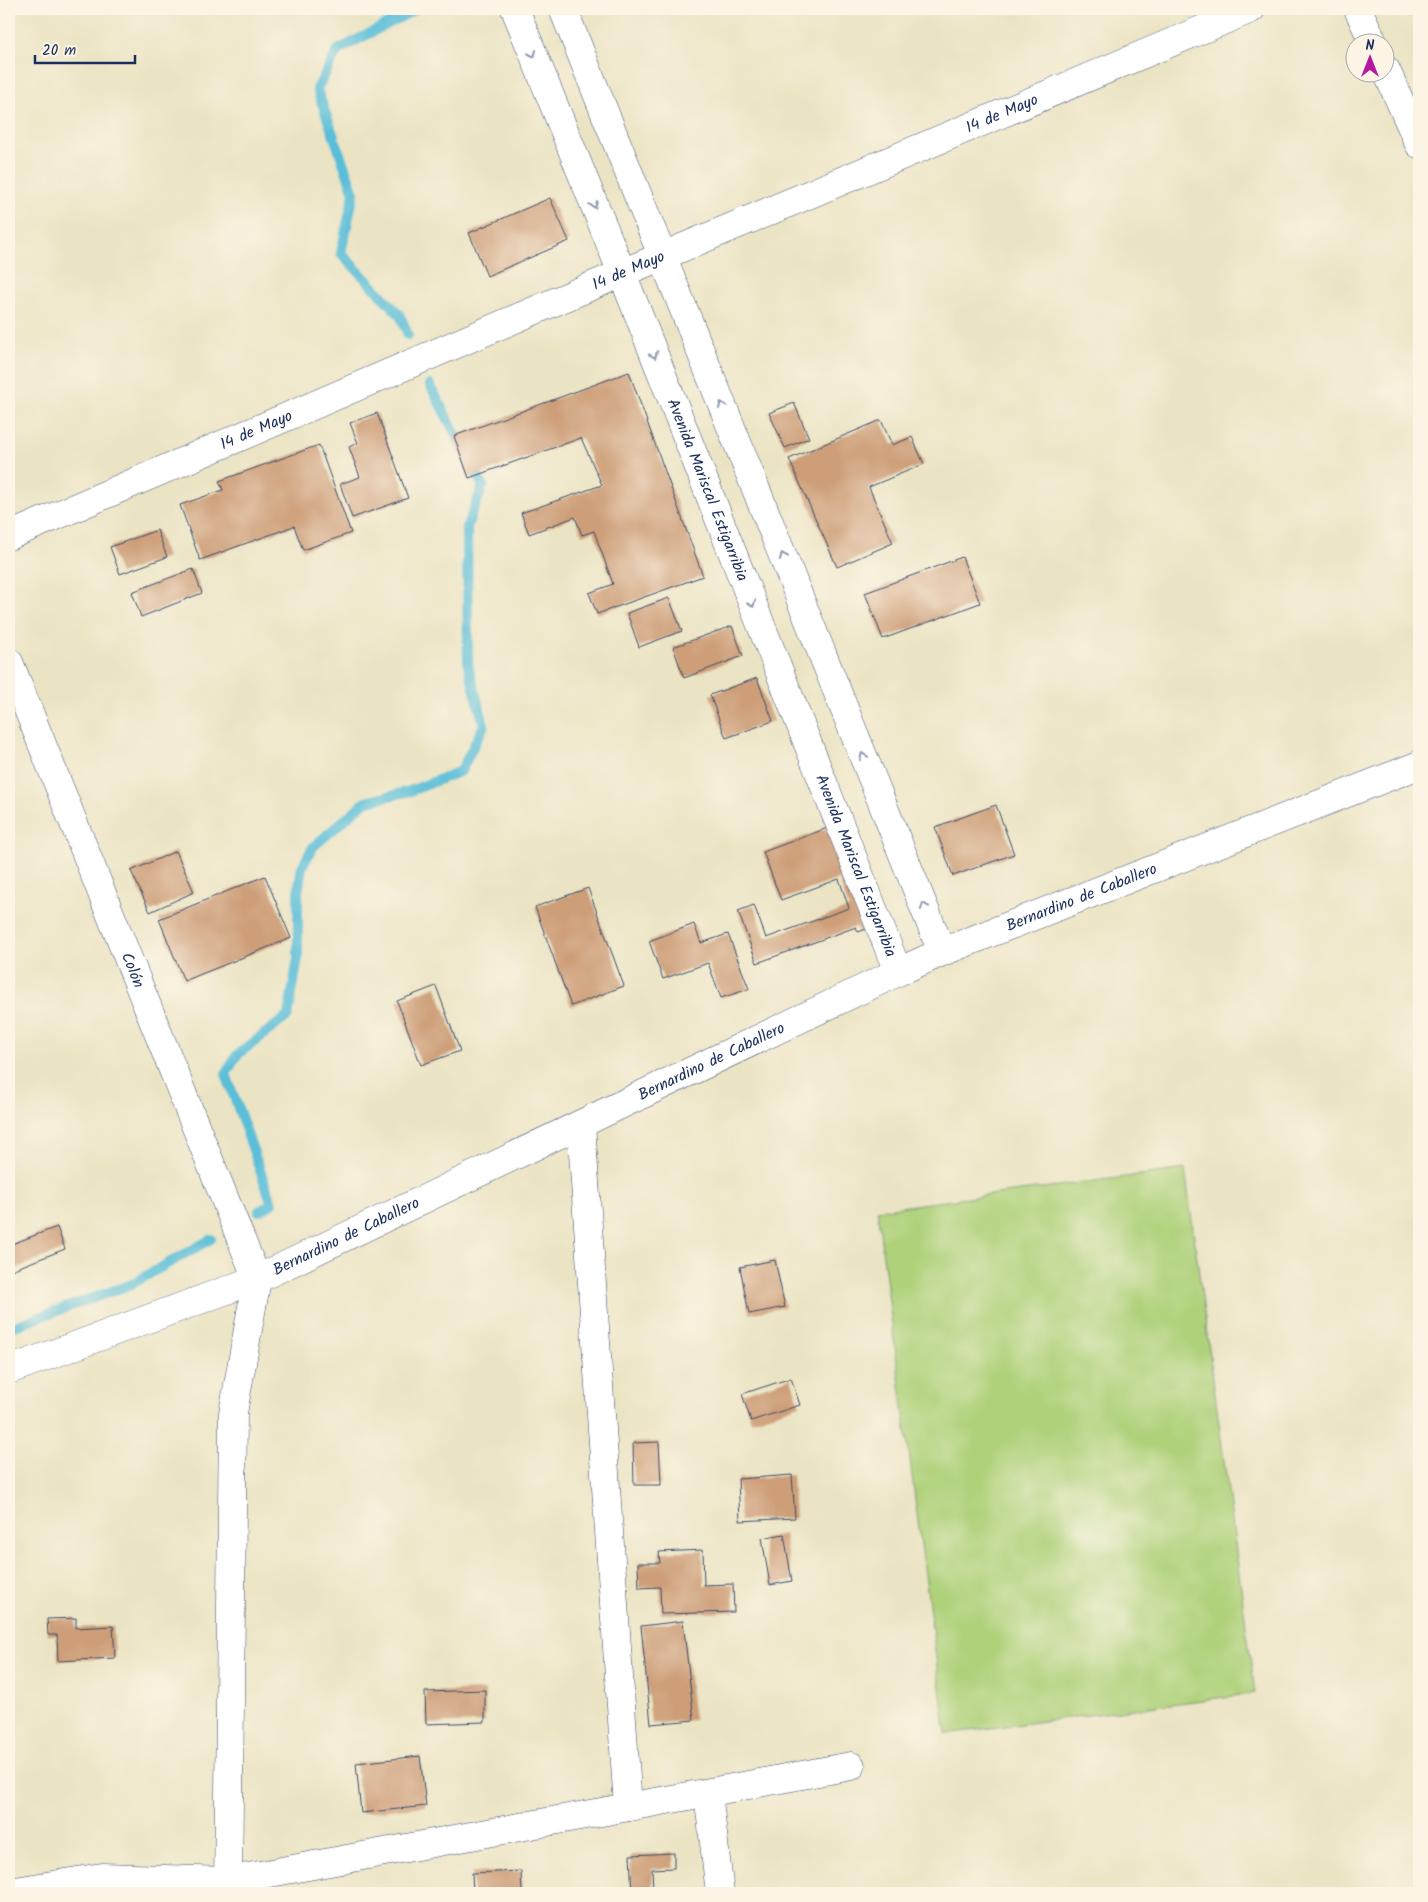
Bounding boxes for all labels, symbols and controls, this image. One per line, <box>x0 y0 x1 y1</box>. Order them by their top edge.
scale bar <box>35 32 135 64</box>
north arrow <box>1346 32 1396 82</box>
text: N <box>1366 35 1375 57</box>
text: 20 m <box>42 39 76 63</box>
one-way arrow <box>527 49 537 58</box>
street label: 14 de Mayo <box>962 87 1042 140</box>
one-way arrow <box>588 200 598 208</box>
street label: 14 de Mayo <box>588 244 669 297</box>
one-way arrow <box>648 351 658 359</box>
street label: Avenida Mariscal Estigarribia <box>660 395 755 585</box>
one-way arrow <box>718 401 729 410</box>
street label: 14 de Mayo <box>216 403 296 457</box>
one-way arrow <box>779 552 789 561</box>
one-way arrow <box>746 599 757 608</box>
one-way arrow <box>859 752 869 760</box>
street label: Avenida Mariscal Estigarribia <box>809 771 903 961</box>
street label: Bernardino de Caballero <box>1002 856 1161 938</box>
one-way arrow <box>919 903 929 911</box>
street label: Colón <box>114 948 151 992</box>
street label: Bernardino de Caballero <box>634 1015 789 1107</box>
street label: Bernardino de Caballero <box>268 1190 424 1282</box>

